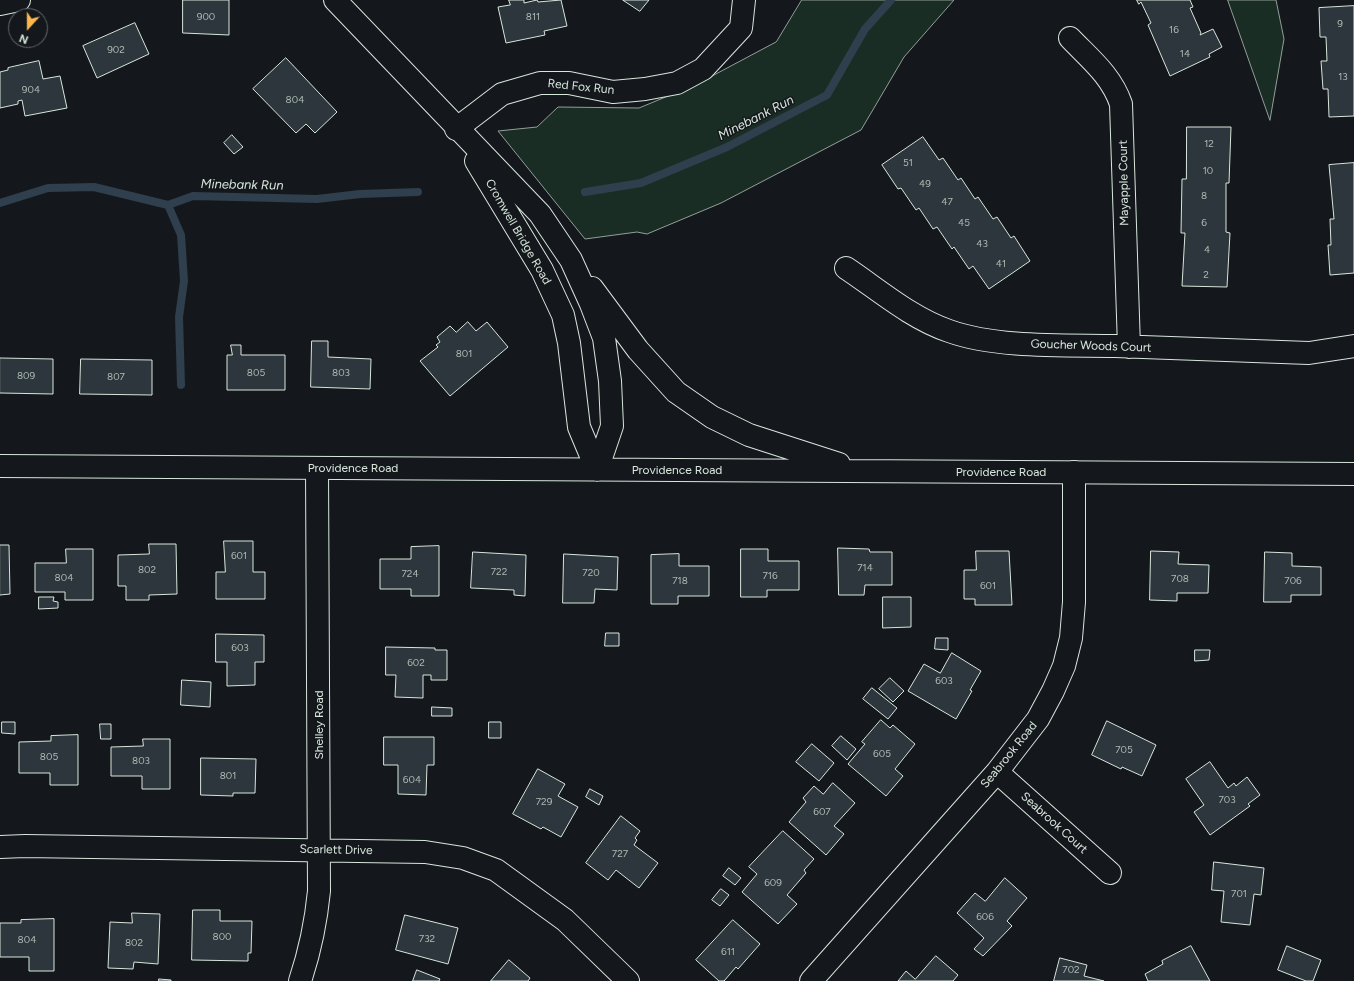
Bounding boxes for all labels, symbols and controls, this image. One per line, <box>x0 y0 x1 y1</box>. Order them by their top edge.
north arrow <box>8 8 48 48</box>
house number: 900 <box>197 11 215 23</box>
house number: 811 <box>526 11 540 23</box>
house number: 9 <box>1337 18 1343 30</box>
house number: 16 <box>1169 24 1179 36</box>
text: N <box>18 31 30 46</box>
house number: 902 <box>107 44 125 56</box>
house number: 14 <box>1180 48 1190 60</box>
house number: 13 <box>1338 71 1348 83</box>
street label: Red Fox Run <box>547 76 615 98</box>
house number: 904 <box>22 84 40 96</box>
water label: Minebank Run <box>715 92 797 144</box>
house number: 804 <box>286 94 304 106</box>
house number: 12 <box>1204 138 1214 150</box>
street label: Mayapple Court <box>1116 140 1132 226</box>
house number: 51 <box>903 157 913 169</box>
house number: 10 <box>1203 165 1213 177</box>
water label: Minebank Run <box>200 176 284 194</box>
street label: Cromwell Bridge Road <box>482 177 554 287</box>
house number: 49 <box>919 178 931 190</box>
house number: 8 <box>1201 190 1207 202</box>
house number: 47 <box>941 196 953 208</box>
house number: 45 <box>958 217 970 229</box>
house number: 6 <box>1201 217 1207 229</box>
house number: 43 <box>976 238 988 250</box>
house number: 4 <box>1204 244 1210 256</box>
house number: 41 <box>996 258 1006 270</box>
house number: 2 <box>1203 269 1209 281</box>
street label: Goucher Woods Court <box>1030 337 1152 355</box>
house number: 801 <box>456 348 472 360</box>
house number: 805 <box>247 367 265 379</box>
house number: 803 <box>332 367 350 379</box>
house number: 809 <box>17 370 35 382</box>
house number: 807 <box>107 371 125 383</box>
street label: Providence Road <box>308 461 398 475</box>
street label: Providence Road <box>632 463 722 477</box>
street label: Providence Road <box>956 465 1046 479</box>
house number: 601 <box>231 550 247 562</box>
house number: 714 <box>857 562 873 574</box>
house number: 802 <box>138 564 156 576</box>
house number: 722 <box>491 566 507 578</box>
house number: 720 <box>582 567 600 579</box>
house number: 724 <box>401 568 419 580</box>
house number: 716 <box>762 570 778 582</box>
house number: 804 <box>55 572 73 584</box>
house number: 708 <box>1171 573 1189 585</box>
house number: 718 <box>672 575 688 587</box>
house number: 706 <box>1284 575 1302 587</box>
house number: 601 <box>980 580 996 592</box>
house number: 603 <box>231 642 249 654</box>
house number: 602 <box>407 657 425 669</box>
house number: 603 <box>935 675 953 687</box>
street label: Shelley Road <box>312 690 326 760</box>
street label: Seabrook Road <box>978 719 1040 791</box>
house number: 705 <box>1115 744 1133 756</box>
house number: 605 <box>873 748 891 760</box>
house number: 805 <box>40 751 58 763</box>
house number: 803 <box>132 755 150 767</box>
house number: 801 <box>220 770 236 782</box>
house number: 604 <box>403 774 421 786</box>
street label: Seabrook Court <box>1018 789 1090 857</box>
house number: 703 <box>1218 794 1236 806</box>
house number: 729 <box>536 796 552 808</box>
house number: 607 <box>813 806 831 818</box>
street label: Scarlett Drive <box>299 842 373 858</box>
house number: 727 <box>612 848 628 860</box>
house number: 609 <box>764 877 782 889</box>
house number: 701 <box>1231 888 1247 900</box>
house number: 606 <box>976 911 994 923</box>
house number: 800 <box>213 931 231 943</box>
house number: 732 <box>419 933 435 945</box>
house number: 804 <box>18 934 36 946</box>
house number: 802 <box>125 937 143 949</box>
house number: 611 <box>721 946 735 958</box>
house number: 702 <box>1062 964 1080 976</box>

